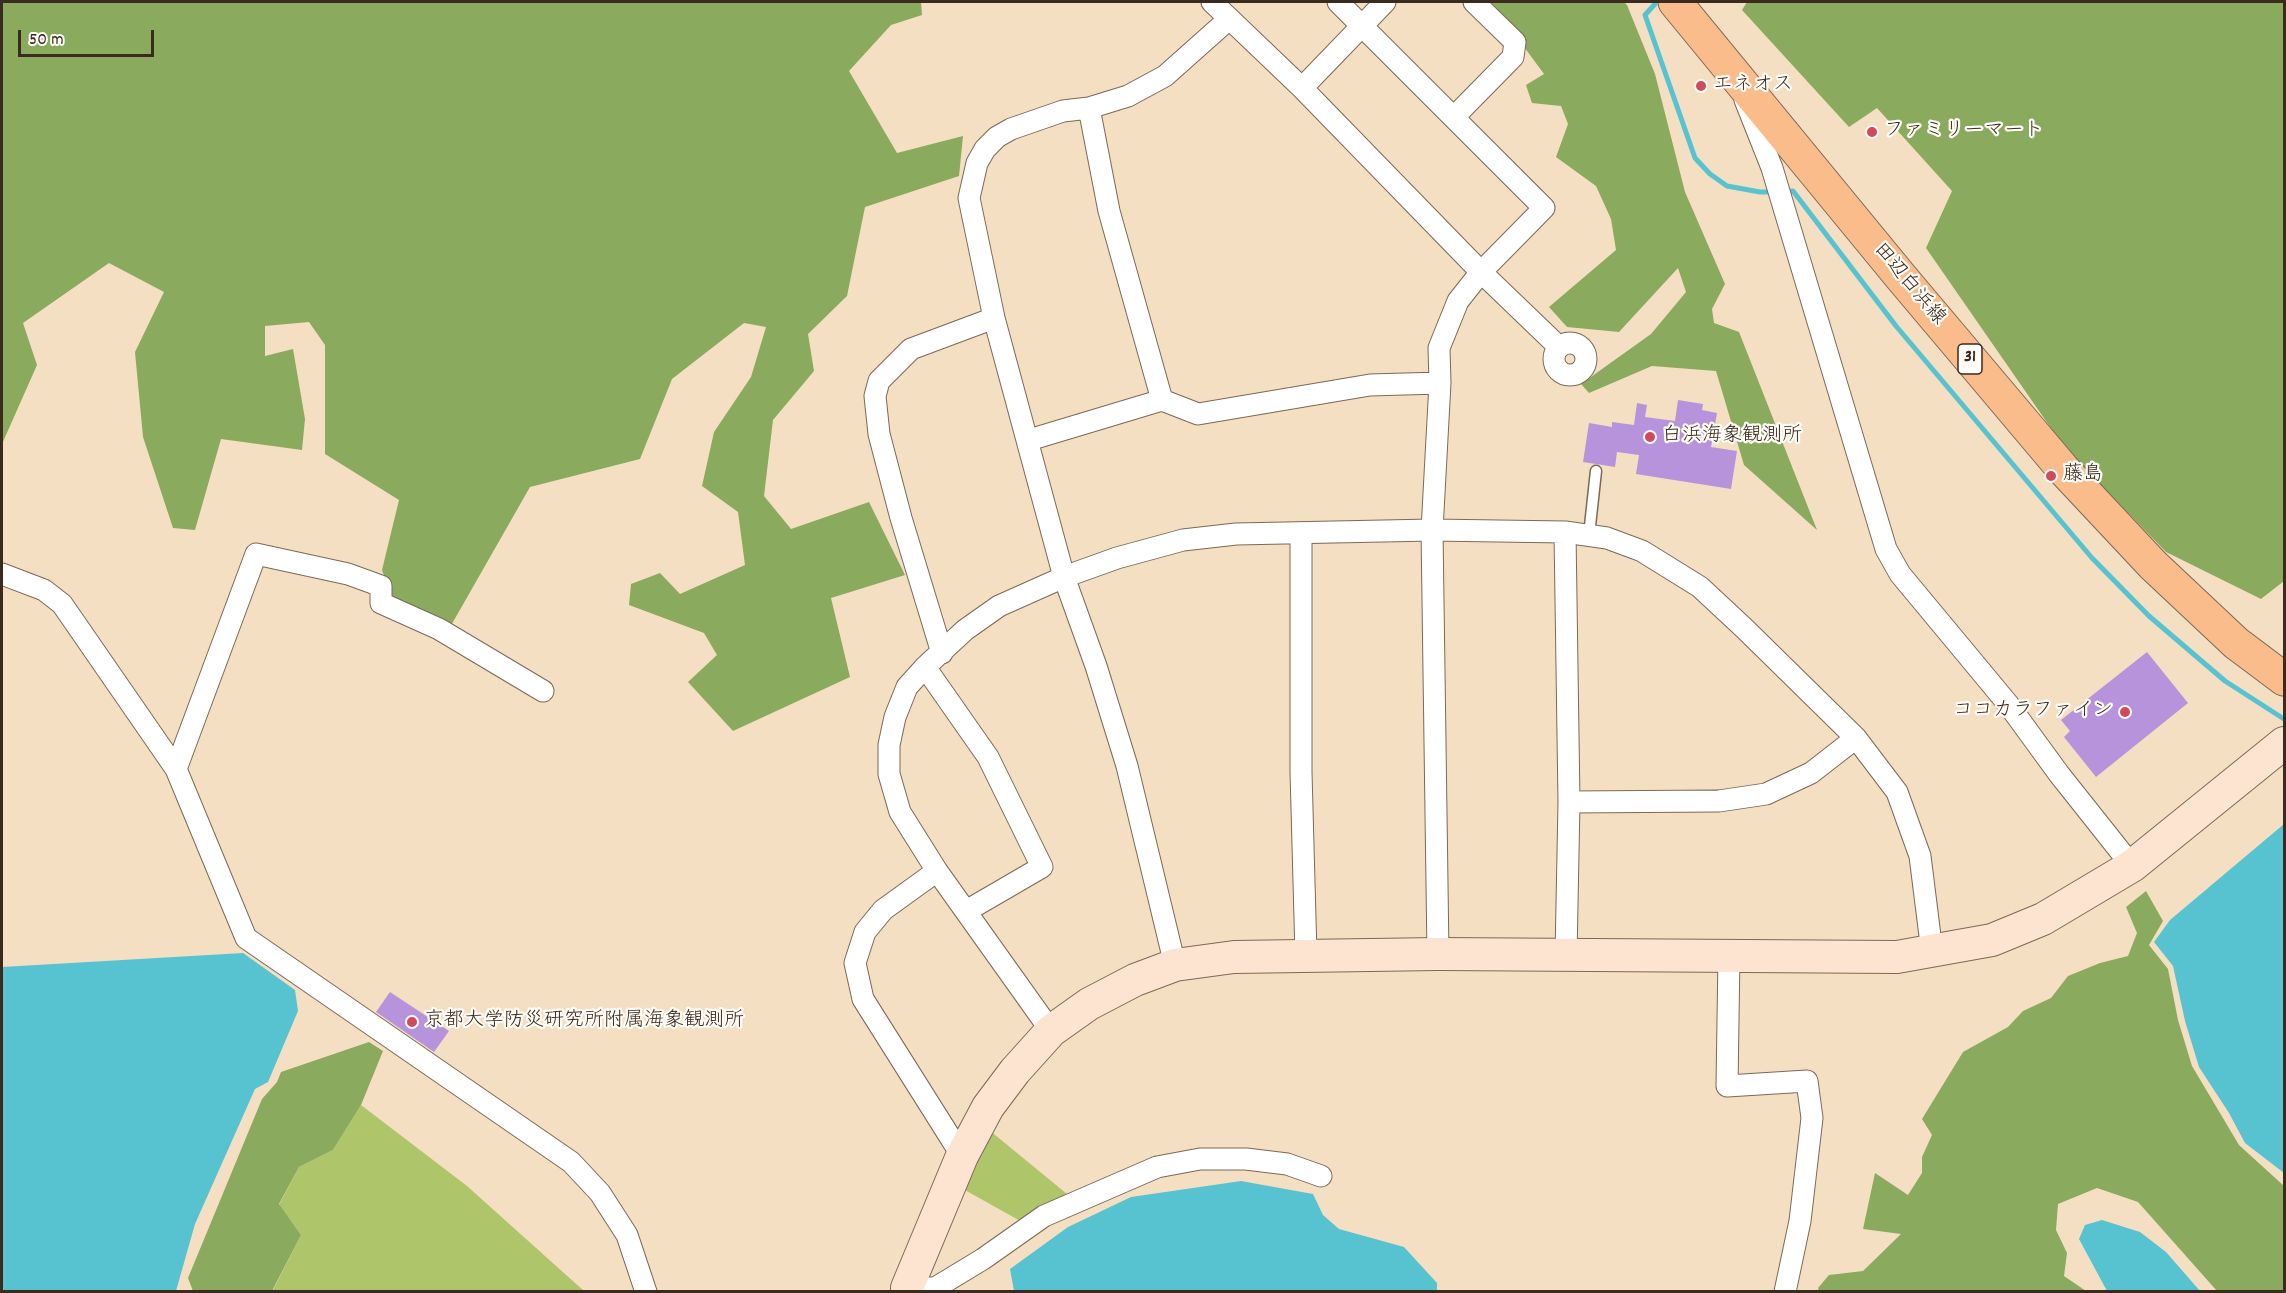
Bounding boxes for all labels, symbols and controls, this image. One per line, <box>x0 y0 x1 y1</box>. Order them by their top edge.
scale bar <box>21 18 158 56</box>
text: 50 m <box>29 28 64 53</box>
place label: エネオス <box>1713 74 1793 98</box>
marker: エネオス <box>1694 79 1708 93</box>
place label: ファミリーマート <box>1884 120 2044 144</box>
marker: ファミリーマート <box>1865 125 1879 139</box>
street label: 田辺白浜線 <box>1867 239 1949 331</box>
road number: 31 <box>1958 344 1982 374</box>
place label: 白浜海象観測所 <box>1662 425 1802 449</box>
marker: 白浜海象観測所 <box>1643 430 1657 444</box>
place label: 藤島 <box>2063 464 2103 488</box>
marker: 藤島 <box>2044 469 2058 483</box>
place label: ココカラファイン <box>1953 700 2113 724</box>
marker: ココカラファイン <box>2118 705 2132 719</box>
place label: 京都大学防災研究所附属海象観測所 <box>424 1010 744 1034</box>
marker: 京都大学防災研究所附属海象観測所 <box>405 1015 419 1029</box>

